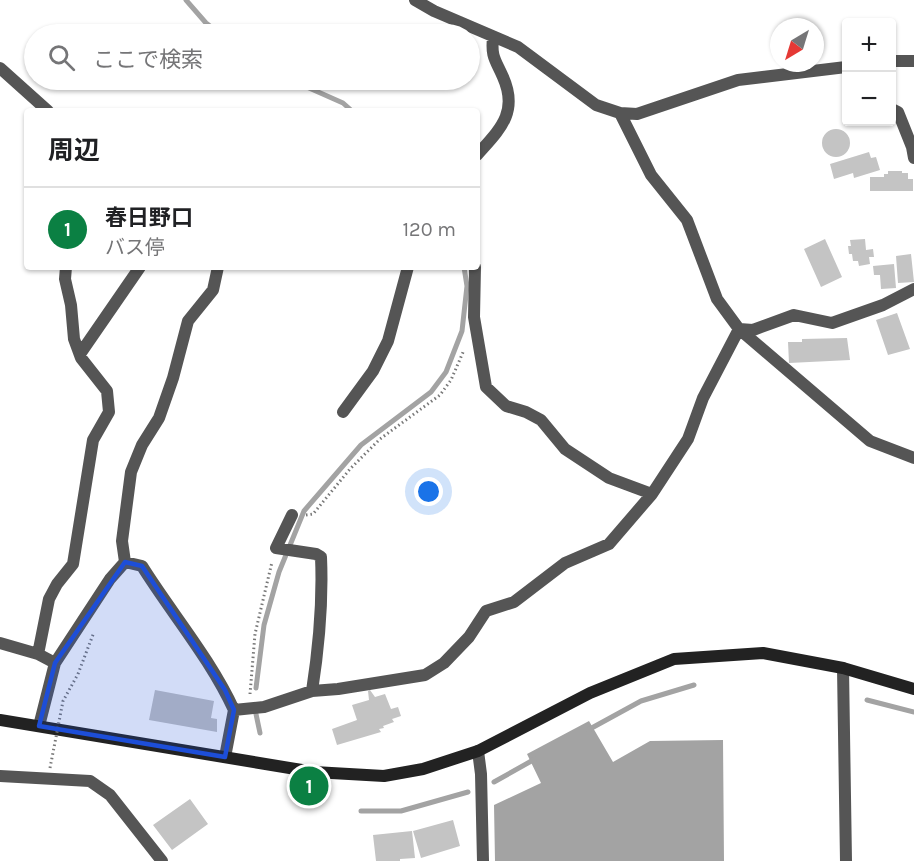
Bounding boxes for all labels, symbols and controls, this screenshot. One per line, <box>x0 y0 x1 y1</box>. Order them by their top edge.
north arrow <box>770 18 824 72</box>
map controls <box>842 18 896 126</box>
button: + <box>842 18 896 72</box>
search box <box>24 24 480 90</box>
icon: search <box>45 41 78 74</box>
text: ここで検索 <box>93 47 203 73</box>
button: − <box>842 72 896 126</box>
text: 周辺 <box>48 135 100 166</box>
text: 春日野口 <box>105 205 193 231</box>
text: 1 <box>64 218 71 241</box>
text: 120 m <box>402 218 456 241</box>
text: バス停 <box>105 236 165 259</box>
your location <box>414 477 443 506</box>
pin: 1 <box>290 764 328 808</box>

